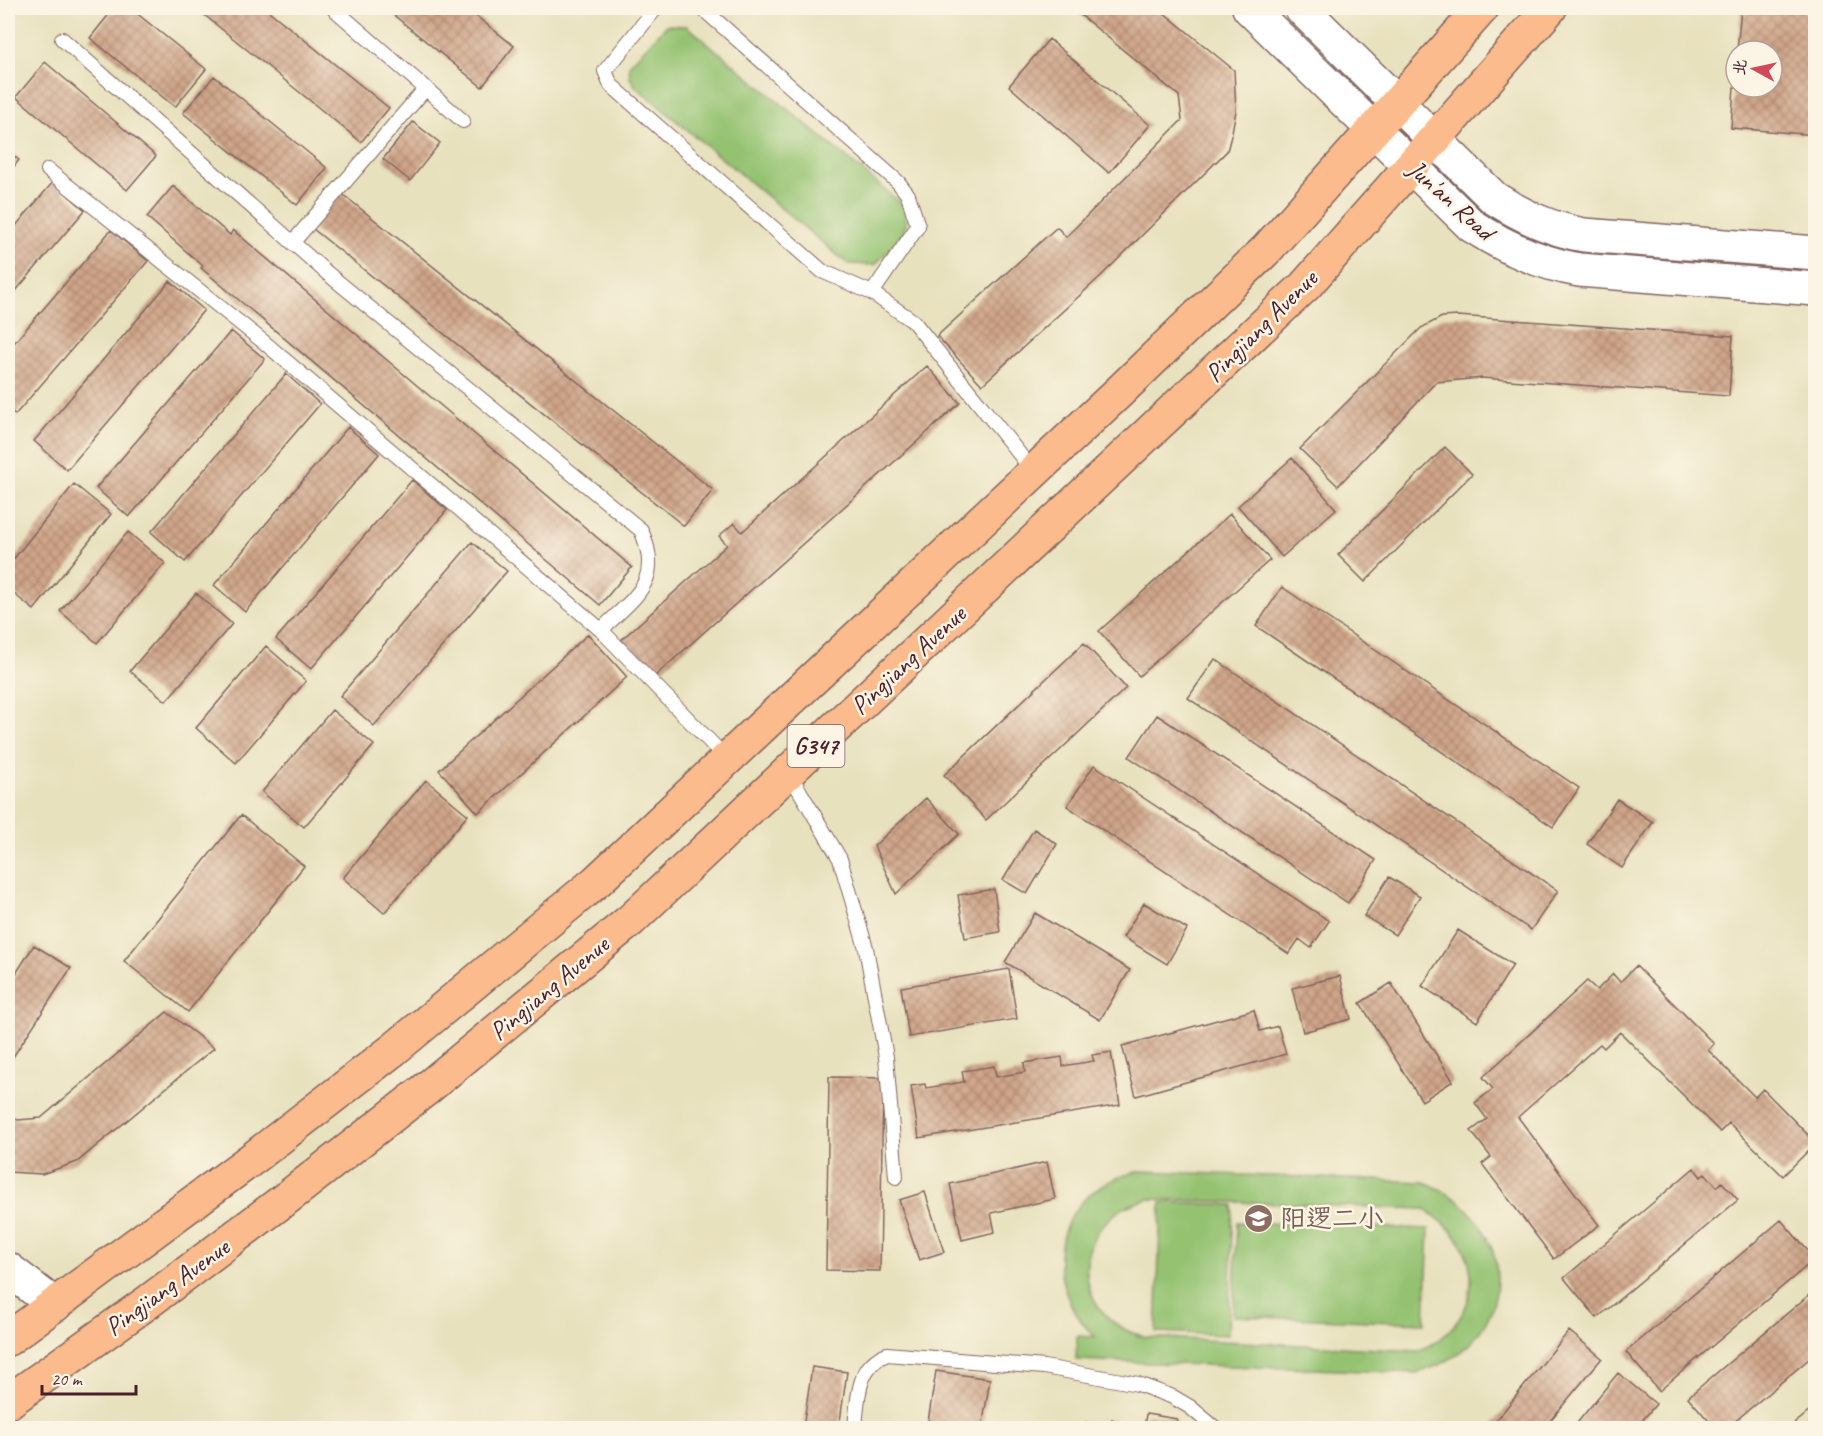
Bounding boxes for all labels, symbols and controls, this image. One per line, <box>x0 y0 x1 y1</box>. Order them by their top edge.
north arrow <box>1724 39 1784 99</box>
text: 北 <box>1729 58 1751 76</box>
street label: Jun'an Road <box>1399 151 1504 250</box>
street label: Pingjiang Avenue <box>1198 262 1325 389</box>
street label: Pingjiang Avenue <box>843 597 974 722</box>
road number: G347 <box>788 725 844 767</box>
street label: Pingjiang Avenue <box>482 927 617 1048</box>
school or university icon: 阳逻二小 <box>1243 1202 1275 1234</box>
place label: 阳逻二小 <box>1280 1202 1384 1235</box>
street label: Pingjiang Avenue <box>98 1230 237 1343</box>
scale bar <box>42 1358 136 1396</box>
text: 20 m <box>51 1368 84 1390</box>

